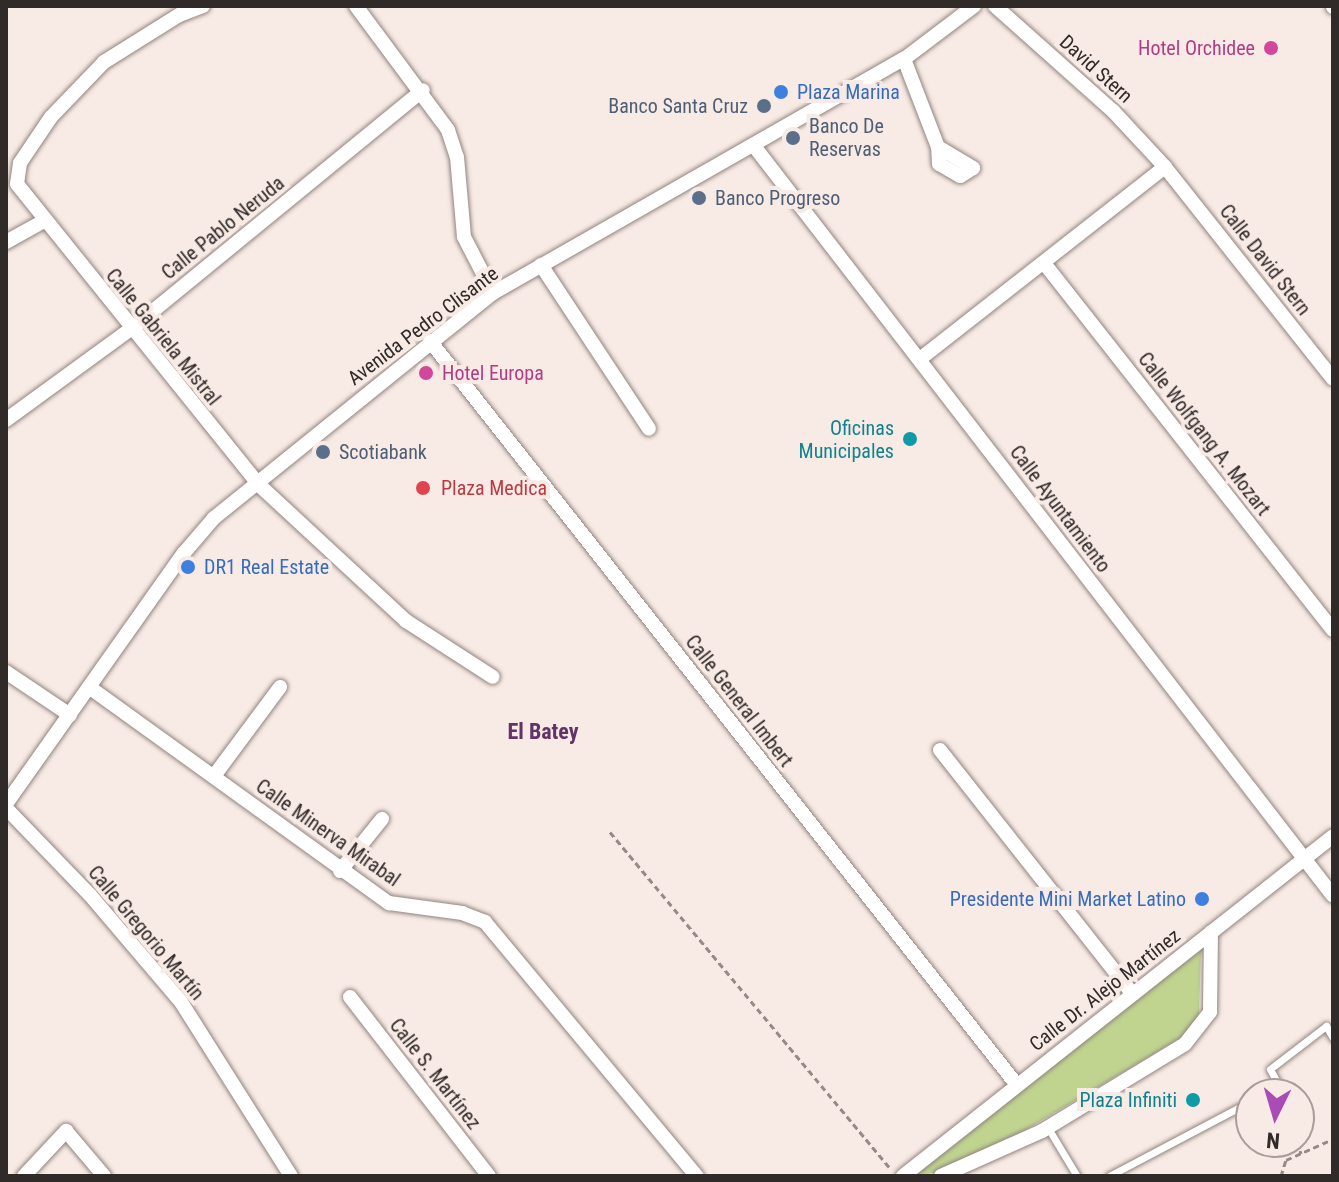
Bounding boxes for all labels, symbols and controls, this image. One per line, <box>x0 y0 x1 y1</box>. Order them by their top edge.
street label: David Stern <box>1055 30 1137 108</box>
place label: Hotel Orchidee <box>1138 36 1255 60</box>
marker: Hotel Orchidee <box>1262 39 1280 57</box>
place label: Plaza Marina <box>797 80 900 104</box>
marker: Plaza Marina <box>772 83 790 101</box>
place label: Banco Santa Cruz <box>608 94 748 118</box>
marker: Banco Santa Cruz <box>755 97 773 115</box>
place label: Banco De Reservas <box>809 114 884 161</box>
marker: Banco De Reservas <box>784 129 802 147</box>
street label: Calle Pablo Neruda <box>157 171 289 285</box>
place label: Banco Progreso <box>715 186 840 210</box>
marker: Banco Progreso <box>690 189 708 207</box>
street label: Calle David Stern <box>1214 200 1316 320</box>
street label: Avenida Pedro Clisante <box>343 262 503 390</box>
street label: Calle Gabriela Mistral <box>101 264 225 410</box>
street label: Calle Wolfgang A. Mozart <box>1133 348 1275 520</box>
place label: Hotel Europa <box>442 361 544 385</box>
marker: Hotel Europa <box>417 364 435 382</box>
place label: Oficinas Municipales <box>799 416 894 463</box>
marker: Oficinas Municipales <box>901 430 919 448</box>
place label: Scotiabank <box>339 440 427 464</box>
street label: Calle Ayuntamiento <box>1004 441 1116 577</box>
marker: Scotiabank <box>314 443 332 461</box>
place label: Plaza Medica <box>441 476 547 500</box>
marker: Plaza Medica <box>412 477 434 499</box>
place label: DR1 Real Estate <box>204 555 329 579</box>
marker: DR1 Real Estate <box>179 558 197 576</box>
street label: Calle General Imbert <box>680 630 798 772</box>
district label: El Batey <box>507 719 579 745</box>
street label: Calle Minerva Mirabal <box>251 774 405 892</box>
street label: Calle Gregorio Martín <box>83 861 209 1005</box>
place label: Presidente Mini Market Latino <box>950 887 1186 911</box>
marker: Presidente Mini Market Latino <box>1193 890 1211 908</box>
street label: Calle Dr. Alejo Martínez <box>1025 924 1185 1056</box>
street label: Calle S. Martínez <box>384 1014 486 1134</box>
north arrow <box>1235 1078 1315 1158</box>
place label: Plaza Infiniti <box>1080 1088 1177 1112</box>
marker: Plaza Infiniti <box>1184 1091 1202 1109</box>
text: N <box>1265 1127 1281 1153</box>

